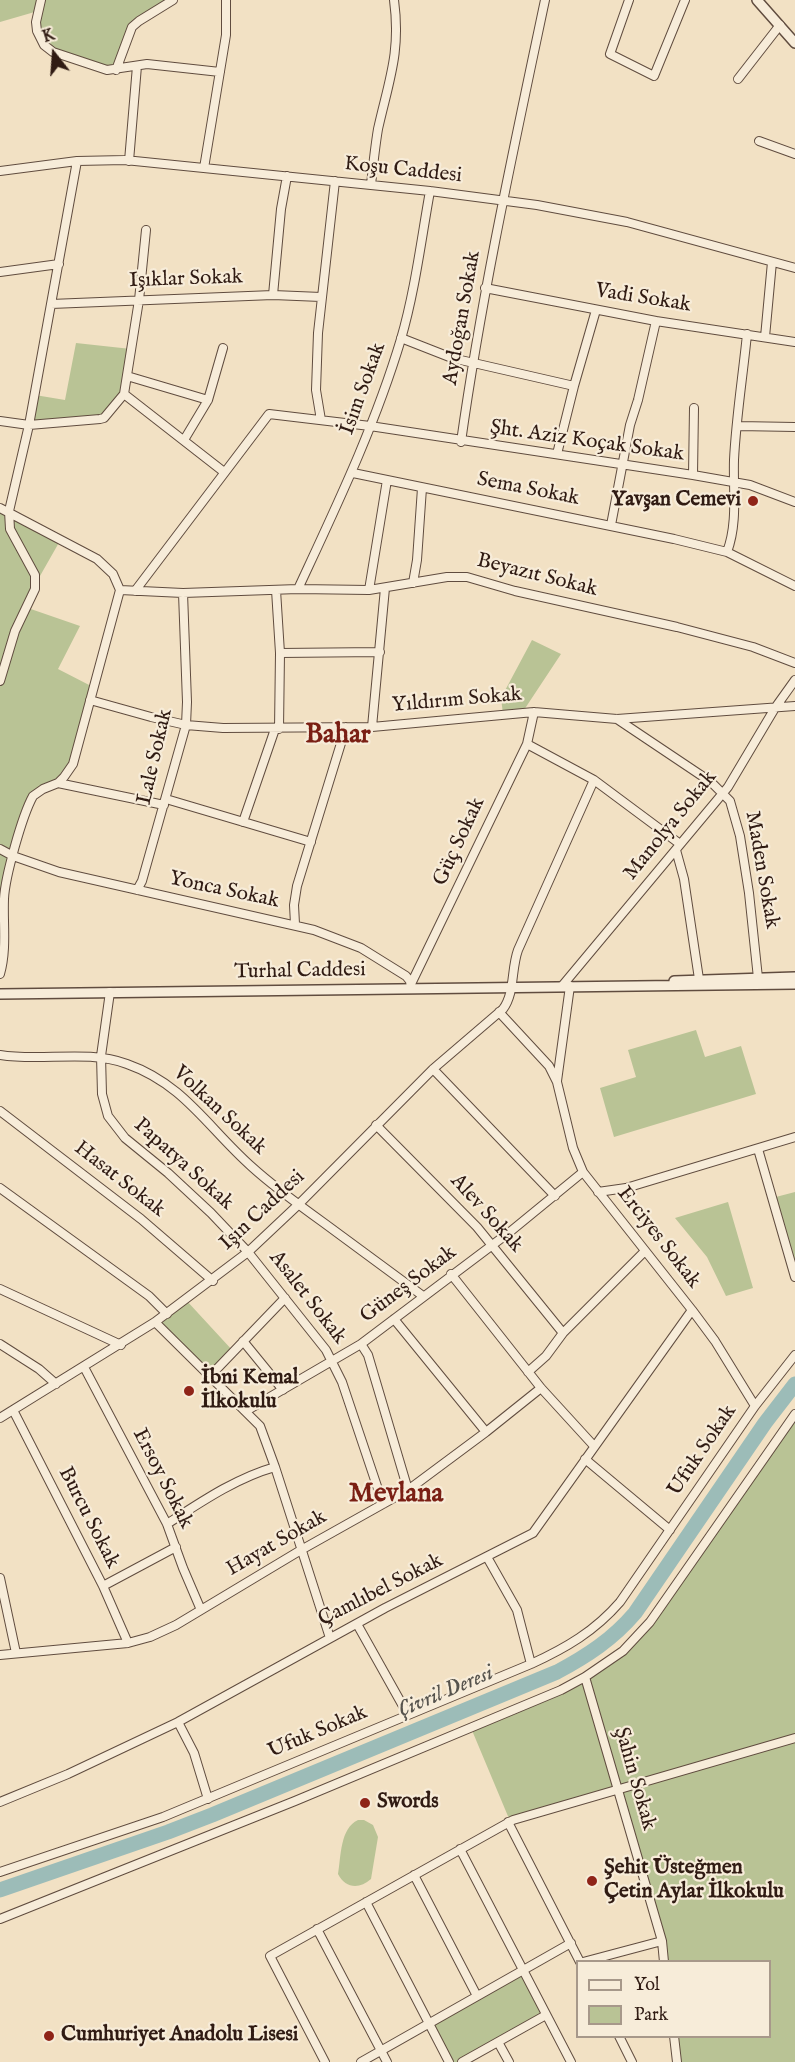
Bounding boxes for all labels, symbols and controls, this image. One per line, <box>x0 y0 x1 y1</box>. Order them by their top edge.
north arrow <box>24 24 84 84</box>
text: K <box>40 26 57 48</box>
street label: Koşu Caddesi <box>343 152 463 190</box>
street label: Aydoğan Sokak <box>439 249 487 387</box>
street label: Işıklar Sokak <box>129 265 243 295</box>
street label: Vadi Sokak <box>593 279 693 319</box>
street label: İsim Sokak <box>336 339 392 439</box>
street label: Şht. Aziz Koçak Sokak <box>488 416 686 468</box>
street label: Sema Sokak <box>475 468 581 512</box>
place label: Yavşan Cemevi <box>612 488 741 514</box>
marker: Yavşan Cemevi <box>746 494 760 508</box>
street label: Beyazıt Sokak <box>474 549 600 603</box>
street label: Yıldırım Sokak <box>391 683 523 719</box>
street label: Lale Sokak <box>133 707 179 807</box>
district label: Bahar <box>305 720 371 752</box>
street label: Manolya Sokak <box>619 766 723 886</box>
street label: Güç Sokak <box>429 794 491 890</box>
street label: Maden Sokak <box>738 809 784 931</box>
street label: Yonca Sokak <box>167 867 281 915</box>
street label: Turhal Caddesi <box>234 958 366 986</box>
street label: Volkan Sokak <box>167 1061 271 1161</box>
street label: Papatya Sokak <box>128 1113 238 1217</box>
street label: Hasat Sokak <box>68 1137 170 1223</box>
street label: Işın Caddesi <box>215 1165 311 1257</box>
street label: Alev Sokak <box>444 1170 528 1258</box>
street label: Erciyes Sokak <box>610 1182 706 1294</box>
street label: Güneş Sokak <box>356 1241 462 1329</box>
street label: Asalet Sokak <box>263 1246 351 1350</box>
place label: İbni Kemal İlkokulu <box>201 1366 298 1416</box>
marker: İbni Kemal İlkokulu <box>182 1384 196 1398</box>
street label: Ufuk Sokak <box>663 1400 743 1502</box>
street label: Ersoy Sokak <box>126 1425 198 1533</box>
street label: Burcu Sokak <box>52 1463 124 1573</box>
district label: Mevlana <box>349 1479 443 1511</box>
street label: Hayat Sokak <box>222 1505 332 1583</box>
street label: Çamlıbel Sokak <box>315 1549 447 1633</box>
water label: Çivril Deresi <box>394 1661 498 1725</box>
street label: Ufuk Sokak <box>265 1701 371 1765</box>
street label: Şahin Sokak <box>607 1725 661 1833</box>
place label: Swords <box>377 1790 439 1816</box>
marker: Swords <box>358 1796 372 1810</box>
place label: Şehit Üsteğmen Çetin Aylar İlkokulu <box>604 1856 784 1906</box>
marker: Şehit Üsteğmen Çetin Aylar İlkokulu <box>585 1874 599 1888</box>
legend <box>576 1960 771 2038</box>
text: Yol <box>634 1974 660 1997</box>
text: Park <box>634 2004 668 2027</box>
place label: Cumhuriyet Anadolu Lisesi <box>61 2023 298 2049</box>
marker: Cumhuriyet Anadolu Lisesi <box>42 2029 56 2043</box>

